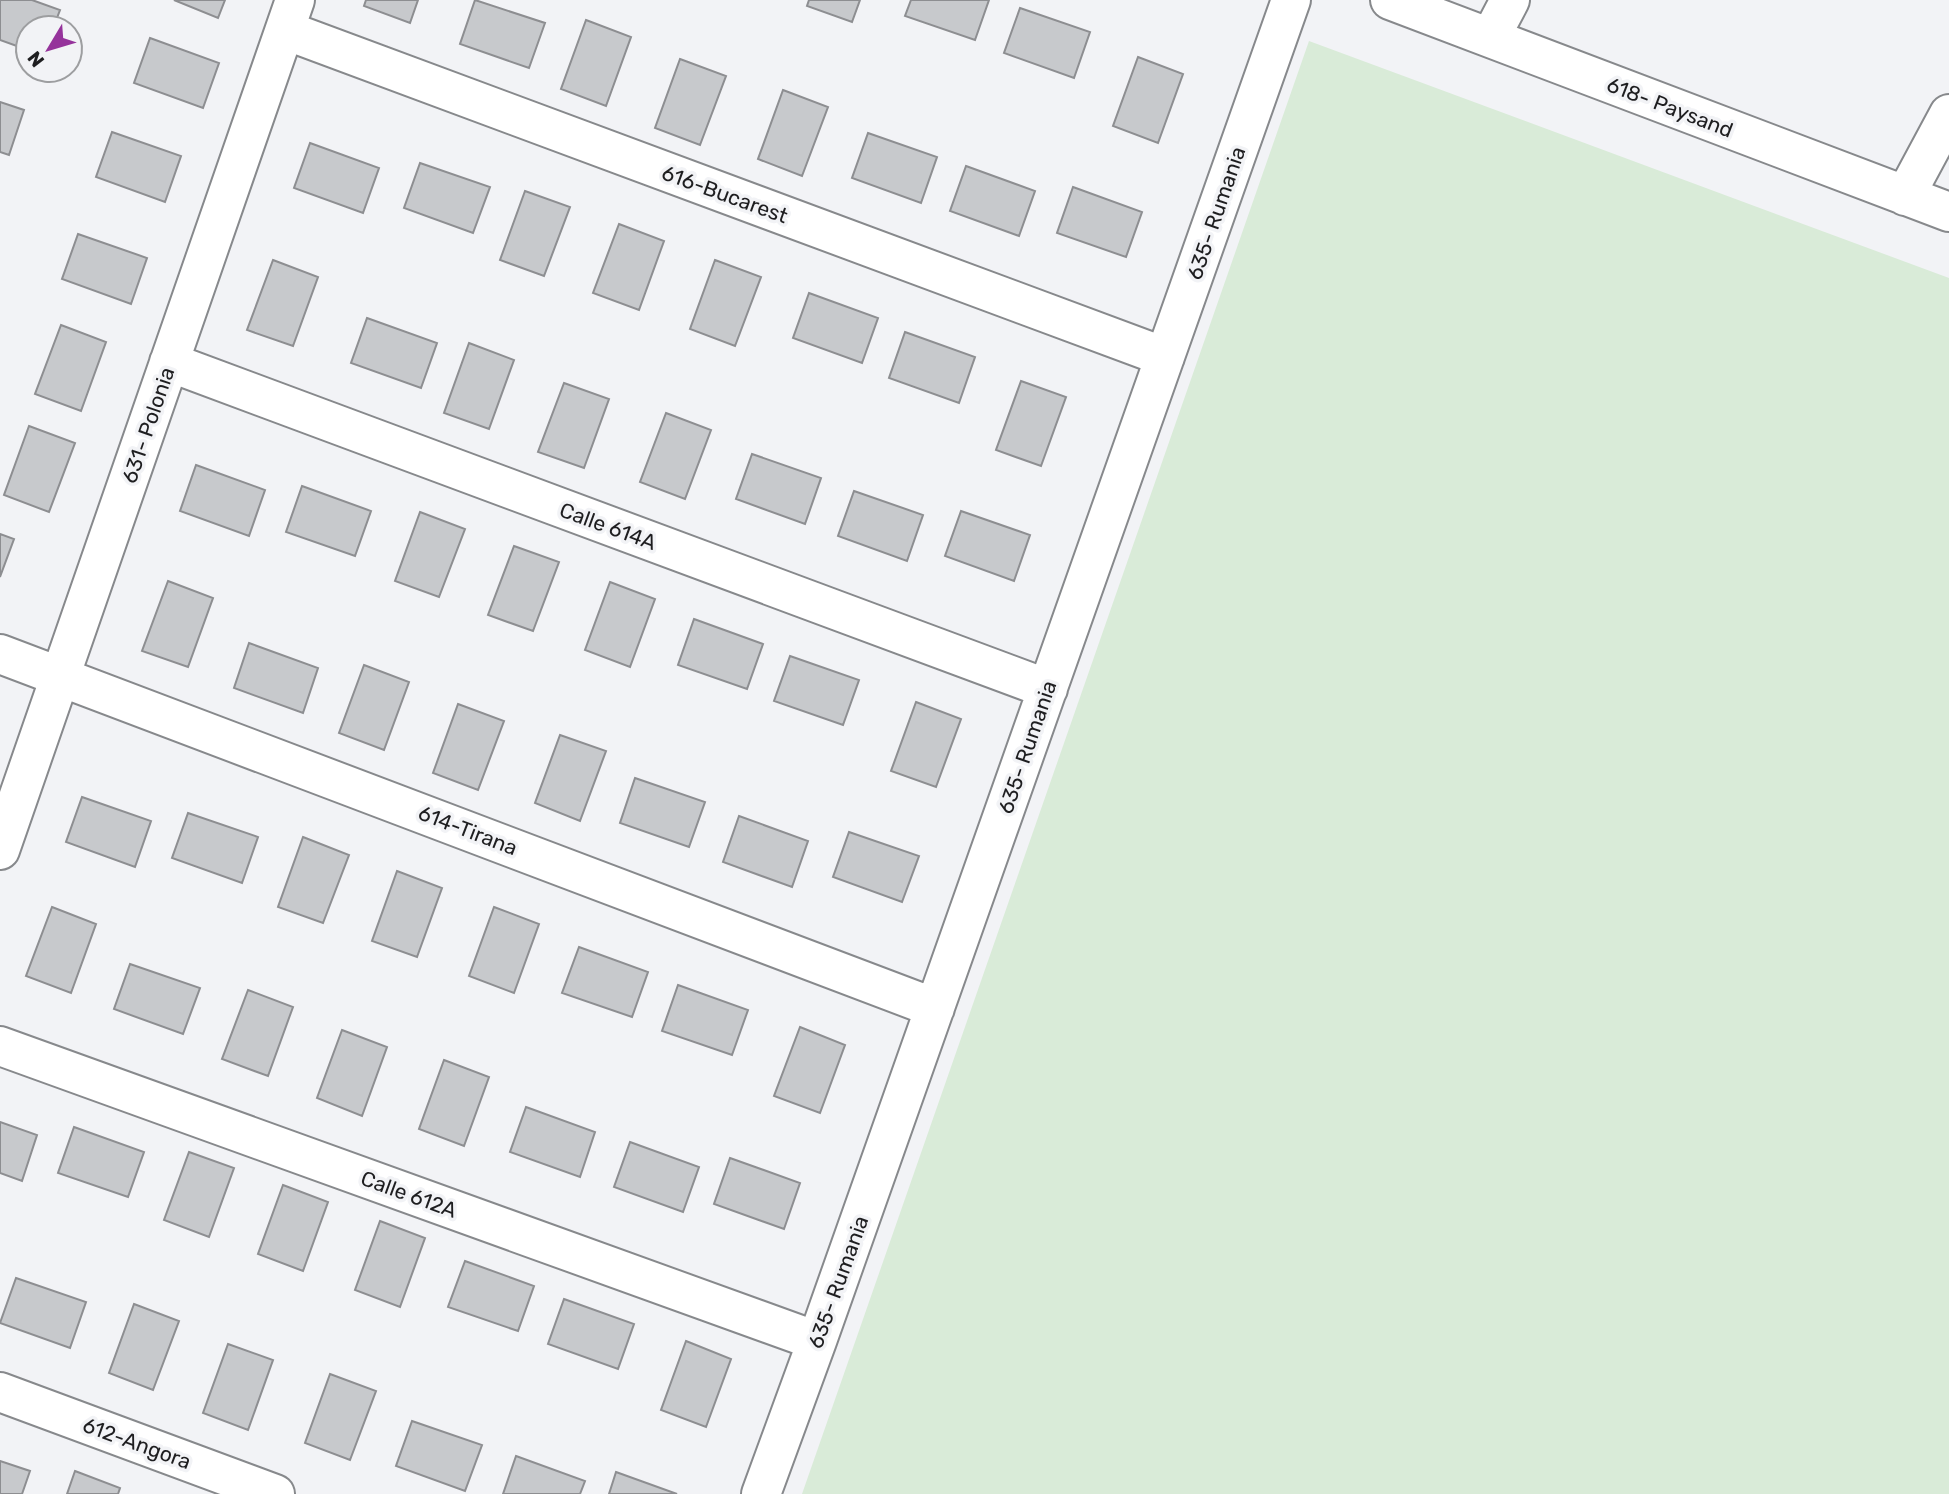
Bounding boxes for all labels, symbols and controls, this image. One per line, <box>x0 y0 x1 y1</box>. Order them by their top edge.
north arrow <box>14 14 84 84</box>
text: N <box>23 47 49 72</box>
street label: 618- Paysand <box>1603 71 1737 143</box>
street label: 635- Rumania <box>1182 143 1250 283</box>
street label: 616-Bucarest <box>659 160 791 228</box>
street label: 631- Polonia <box>116 364 180 486</box>
street label: Calle 614A <box>556 497 660 555</box>
street label: 635- Rumania <box>993 677 1061 817</box>
street label: 614-Tirana <box>415 800 521 860</box>
street label: Calle 612A <box>358 1165 460 1223</box>
street label: 635- Rumania <box>802 1212 874 1352</box>
street label: 612-Angora <box>79 1412 195 1474</box>

